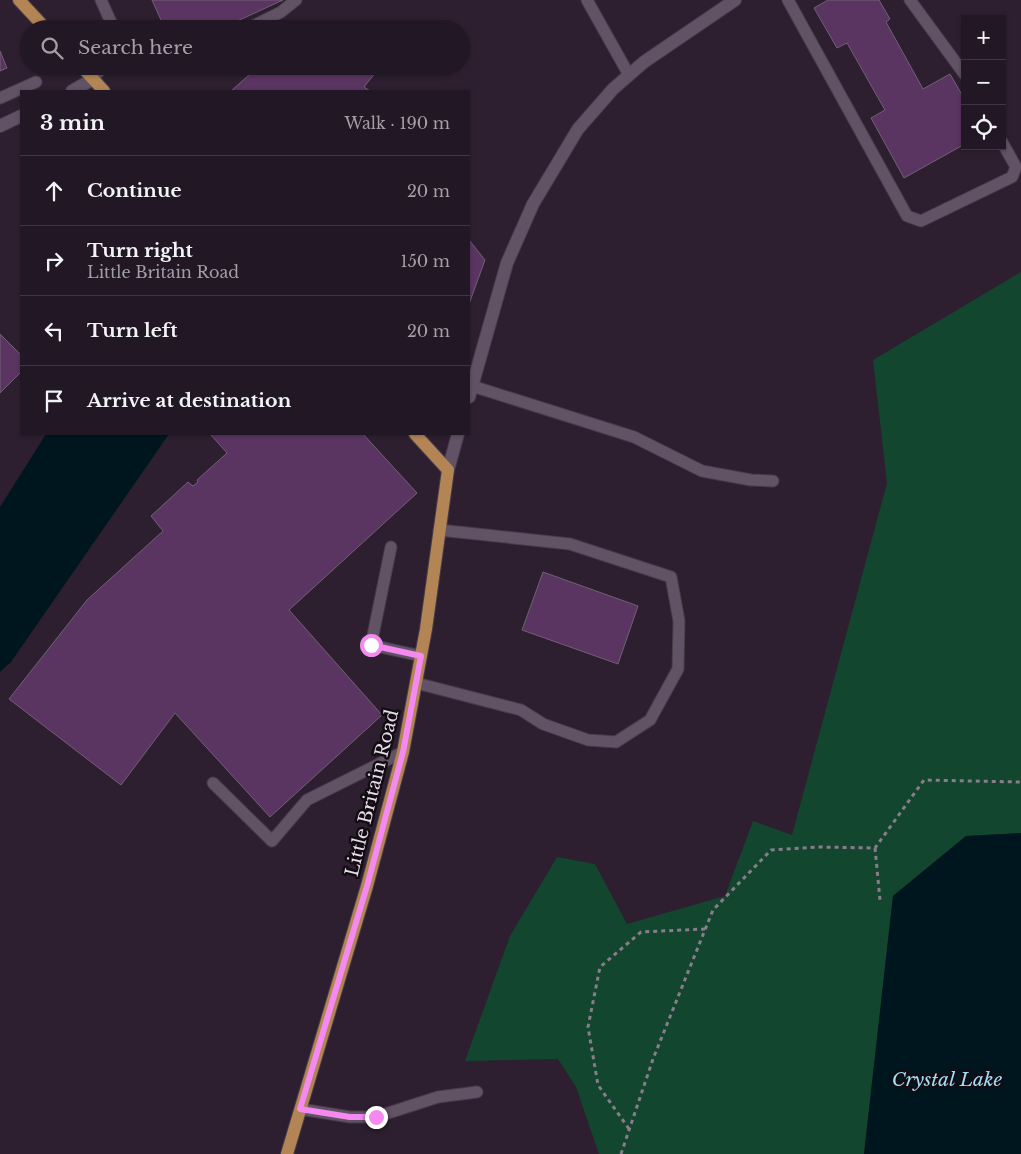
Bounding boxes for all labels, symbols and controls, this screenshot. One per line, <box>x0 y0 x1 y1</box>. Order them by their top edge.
map controls <box>961 15 1006 150</box>
button: + <box>961 15 1006 60</box>
search box <box>20 20 470 75</box>
icon: search <box>38 34 66 62</box>
text: Search here <box>78 36 193 59</box>
button: − <box>961 60 1006 105</box>
button: locate <box>961 105 1006 150</box>
text: 3 min <box>40 110 105 136</box>
text: Walk · 190 m <box>345 113 450 133</box>
icon: ahead <box>40 177 68 205</box>
text: Continue <box>87 179 182 202</box>
text: 20 m <box>407 181 450 201</box>
text: Turn right <box>87 239 193 262</box>
icon: right <box>40 247 68 275</box>
text: 150 m <box>401 251 450 271</box>
text: Little Britain Road <box>87 262 239 282</box>
icon: left <box>40 317 68 345</box>
text: Turn left <box>87 319 178 342</box>
text: 20 m <box>407 321 450 341</box>
icon: arrive <box>40 387 68 415</box>
text: Arrive at destination <box>87 389 291 412</box>
route start <box>360 634 383 657</box>
street label: Little Britain Road <box>341 707 403 879</box>
water label: Crystal Lake <box>892 1068 1003 1091</box>
route end <box>365 1106 388 1129</box>

